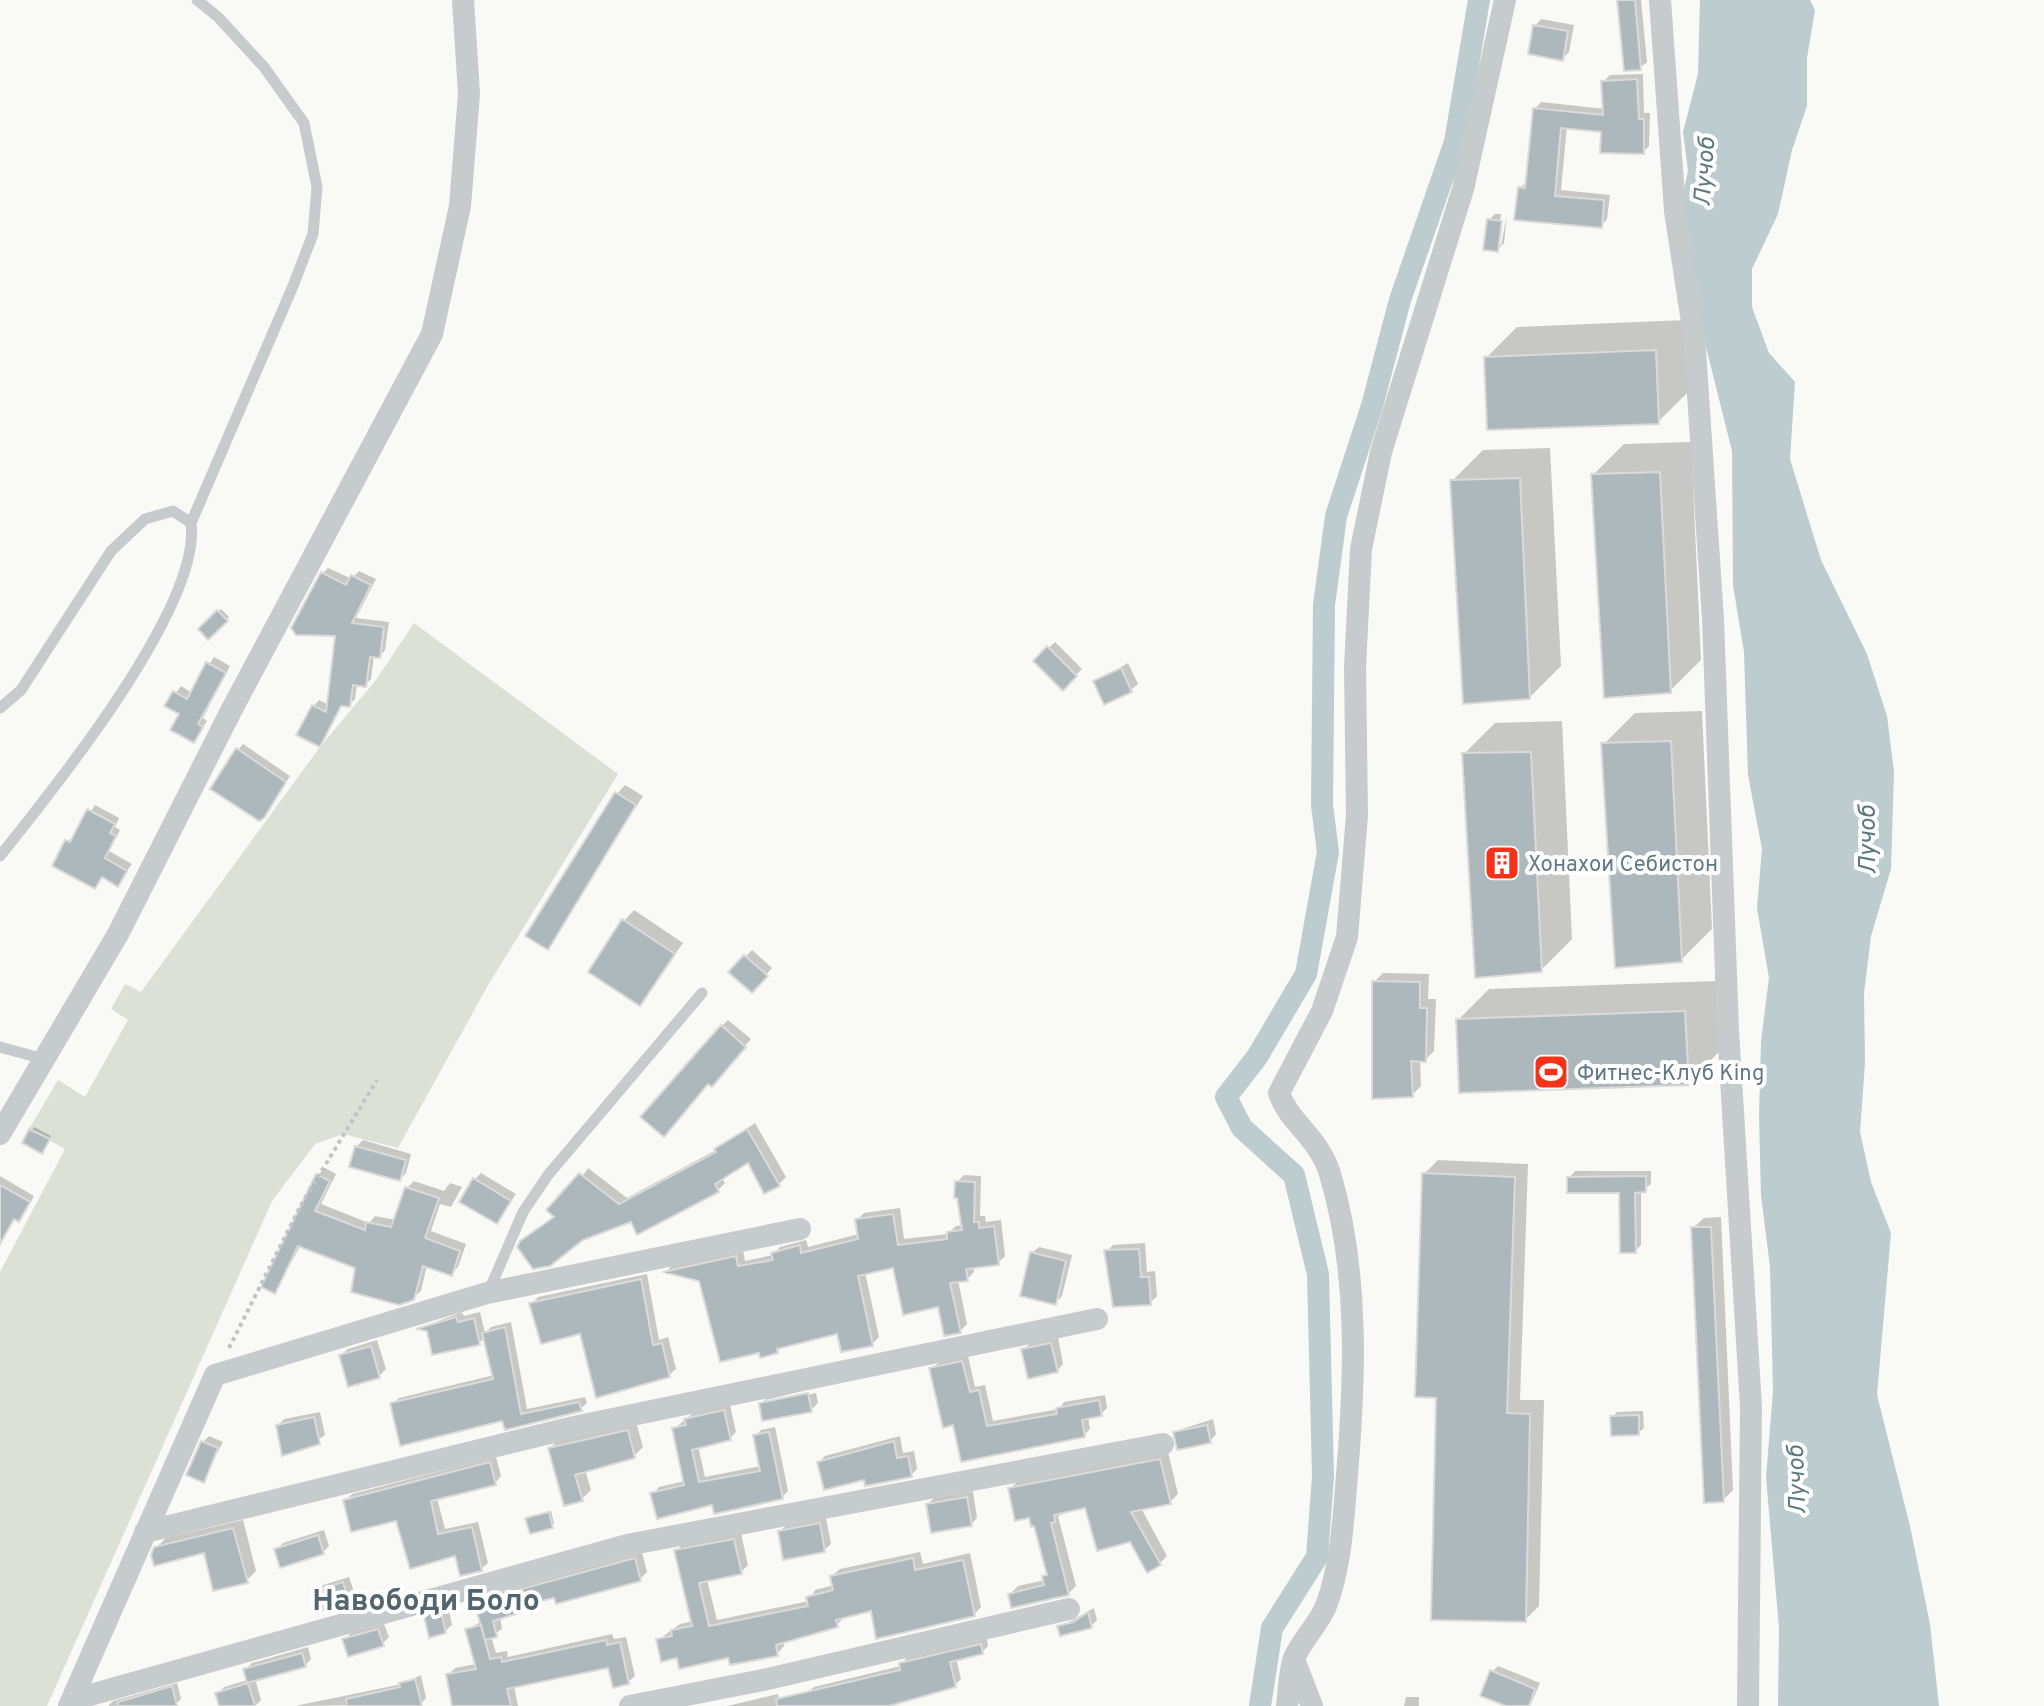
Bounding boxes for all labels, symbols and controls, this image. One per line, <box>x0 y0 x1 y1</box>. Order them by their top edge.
water label: Лучоб <box>1689 135 1724 208</box>
water label: Лучоб <box>1854 803 1884 875</box>
building icon: Хонахои Себистон <box>1483 844 1521 882</box>
place label: Хонахои Себистон <box>1528 852 1718 879</box>
sports icon: Фитнес-Клуб King <box>1532 1053 1570 1091</box>
place label: Фитнес-Клуб King <box>1577 1061 1764 1088</box>
water label: Лучоб <box>1782 1443 1814 1515</box>
district label: Навободи Боло <box>312 1584 540 1621</box>

